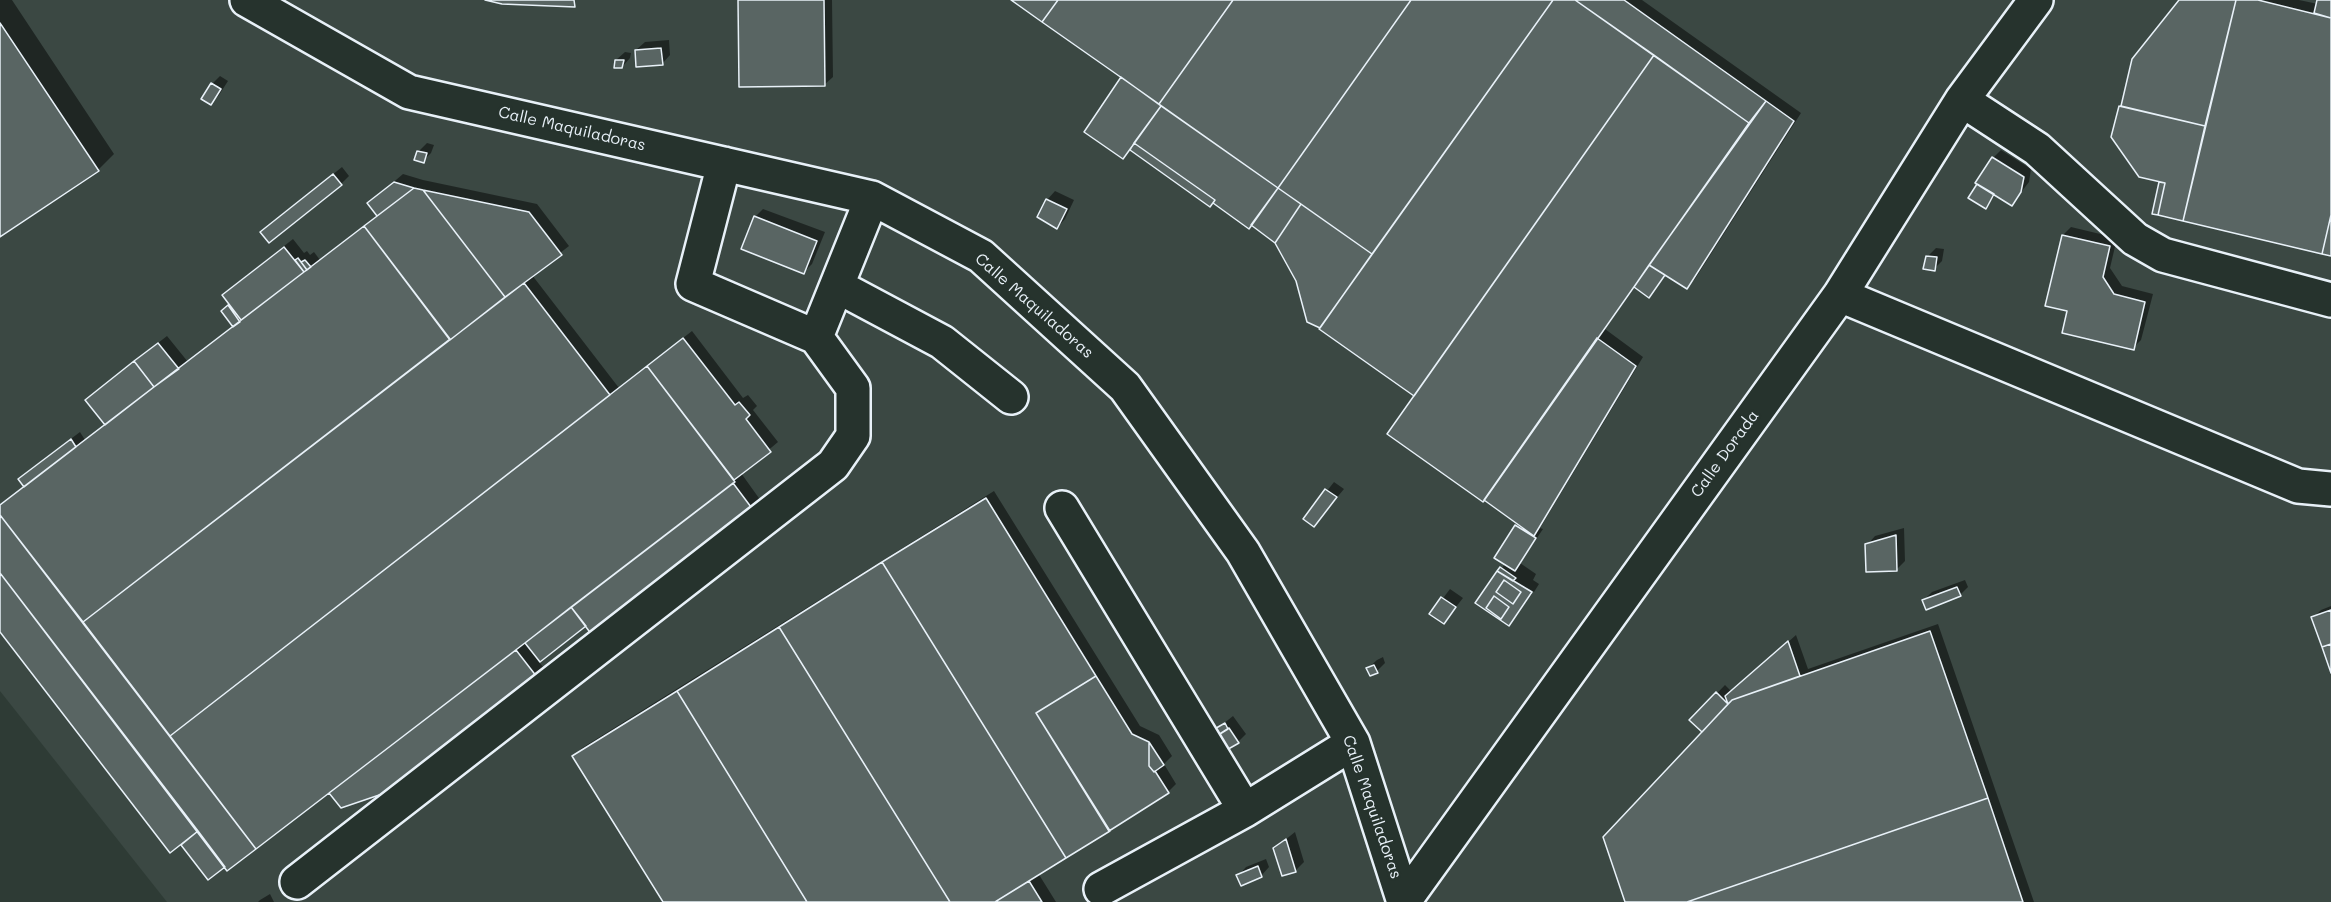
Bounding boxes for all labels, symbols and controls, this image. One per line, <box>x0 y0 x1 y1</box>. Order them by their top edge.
street label: Calle Maquiladoras <box>497 103 647 155</box>
street label: Calle Maquiladoras <box>971 249 1097 363</box>
street label: Calle Dorada <box>1687 407 1763 501</box>
street label: Calle Maquiladoras <box>1338 733 1406 881</box>

